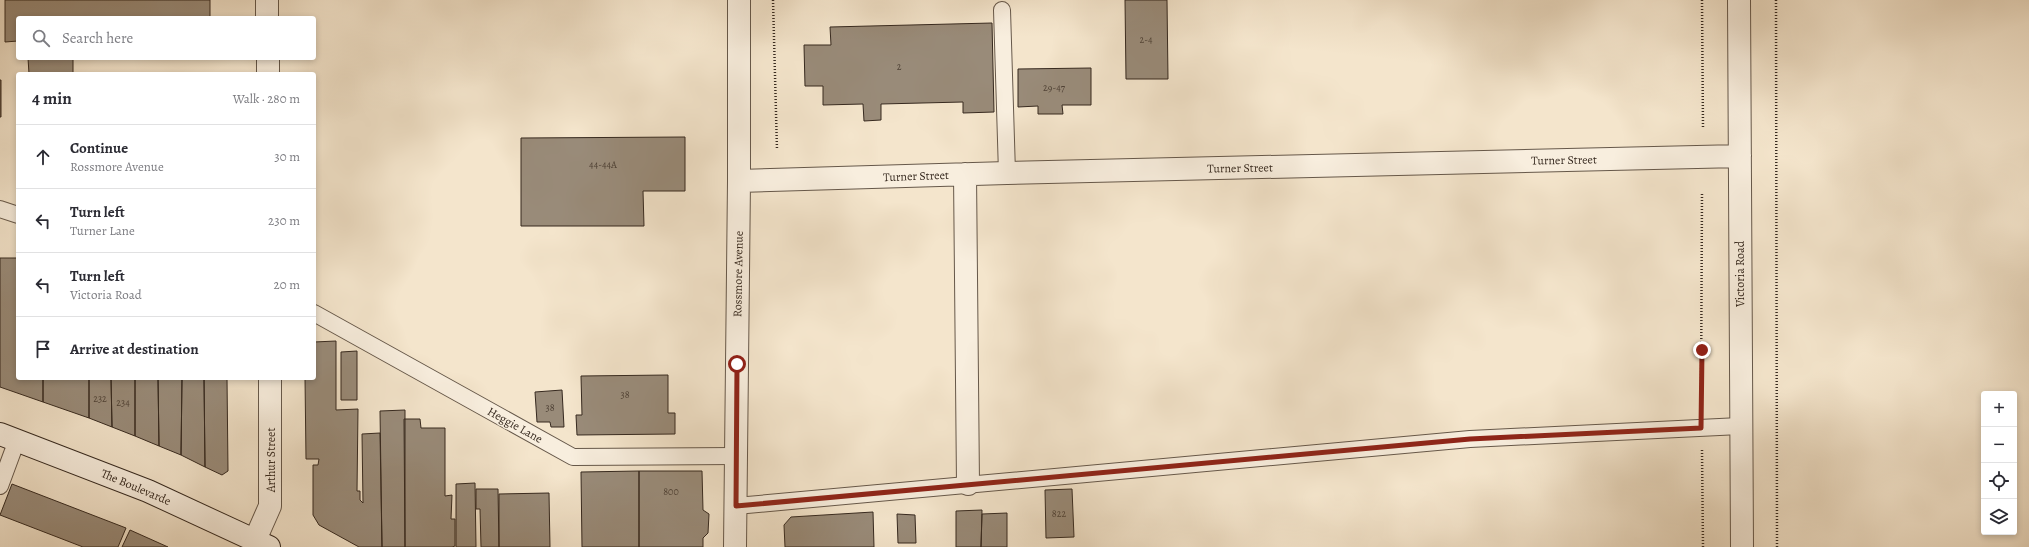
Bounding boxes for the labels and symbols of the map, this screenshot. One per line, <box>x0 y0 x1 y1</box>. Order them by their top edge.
house number: 2-4 <box>1139 33 1153 46</box>
house number: 2 <box>897 60 902 73</box>
house number: 29-47 <box>1043 81 1066 94</box>
street label: Turner Street <box>1531 151 1597 169</box>
house number: 44-44A <box>589 158 617 171</box>
street label: Turner Street <box>1207 159 1273 177</box>
street label: Turner Street <box>883 167 949 185</box>
street label: Rossmore Avenue <box>729 231 747 317</box>
street label: Victoria Road <box>1732 240 1748 308</box>
route end <box>1693 341 1711 359</box>
route start <box>728 355 746 373</box>
house number: 38 <box>620 388 630 401</box>
house number: 232 <box>93 392 107 405</box>
house number: 234 <box>116 396 130 409</box>
house number: 38 <box>545 401 555 414</box>
street label: Heggie Lane <box>485 403 545 447</box>
street label: Arthur Street <box>263 428 279 493</box>
street label: The Boulevarde <box>99 465 173 509</box>
house number: 800 <box>663 485 679 498</box>
house number: 822 <box>1052 507 1066 520</box>

